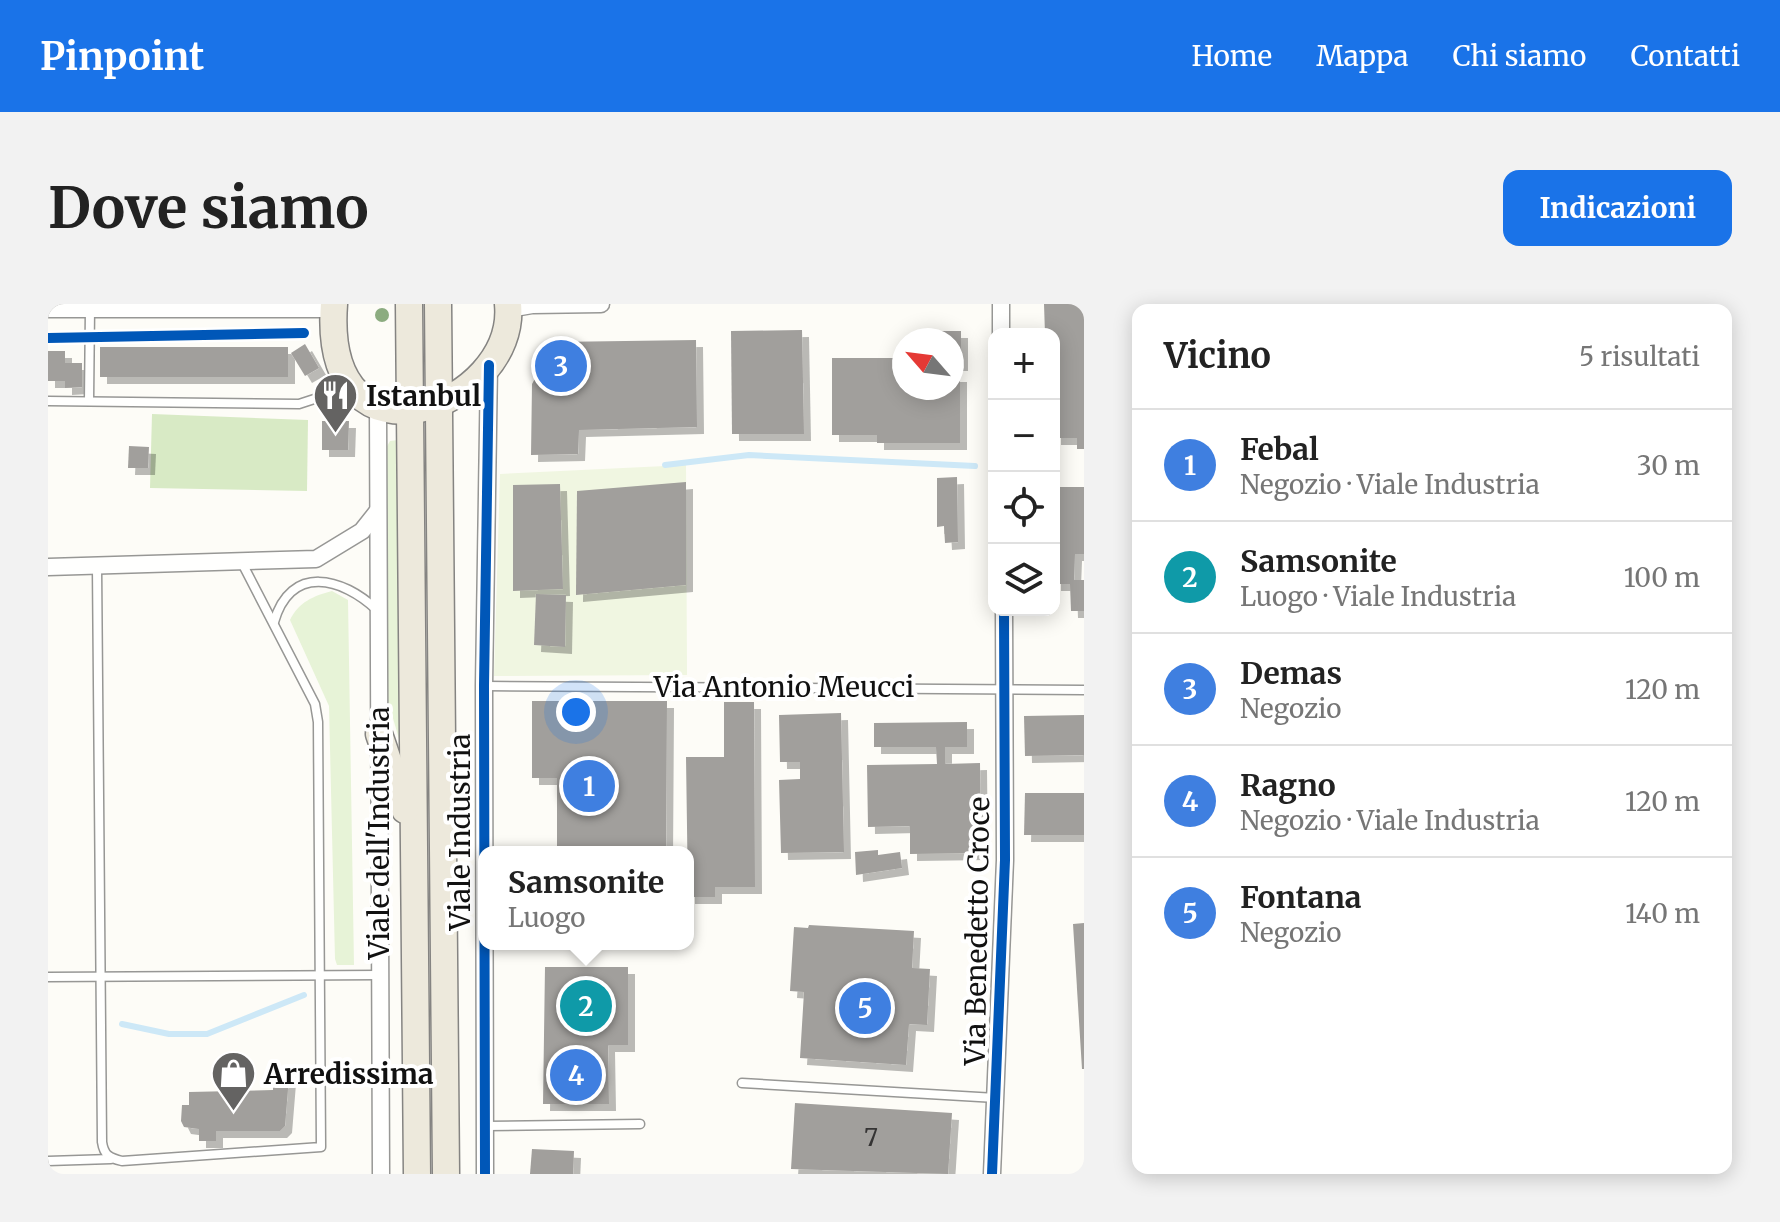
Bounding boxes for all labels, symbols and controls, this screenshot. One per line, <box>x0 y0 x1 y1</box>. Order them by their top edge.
text: Pinpoint <box>40 33 204 80</box>
text: Home <box>1191 38 1272 74</box>
text: Mappa <box>1316 38 1408 74</box>
text: Chi siamo <box>1452 38 1586 74</box>
text: Contatti <box>1630 38 1740 74</box>
button: Indicazioni <box>1503 170 1732 246</box>
text: Dove siamo <box>48 173 369 243</box>
north arrow <box>892 328 964 400</box>
map controls <box>988 328 1060 616</box>
button: + <box>988 328 1060 400</box>
text: Vicino <box>1164 335 1271 377</box>
pin: 3 <box>535 336 587 396</box>
text: 5 risultati <box>1579 340 1700 373</box>
restaurant icon: Istanbul <box>311 372 359 435</box>
place label: Istanbul <box>366 378 481 414</box>
button: − <box>988 400 1060 472</box>
text: Febal <box>1240 430 1319 468</box>
text: 1 <box>1184 449 1196 482</box>
text: 30 m <box>1637 449 1700 482</box>
text: Negozio · Viale Industria <box>1240 468 1540 501</box>
button: locate <box>988 472 1060 544</box>
text: Samsonite <box>1240 542 1397 580</box>
button: layers <box>988 544 1060 616</box>
text: 2 <box>1182 561 1198 594</box>
text: 100 m <box>1624 561 1700 594</box>
text: Luogo · Viale Industria <box>1240 580 1516 613</box>
text: Demas <box>1240 654 1342 692</box>
street label: Via Antonio Meucci <box>653 669 914 705</box>
text: 3 <box>1183 673 1197 706</box>
text: 120 m <box>1625 673 1700 706</box>
your location <box>556 692 596 732</box>
text: Negozio <box>1240 692 1341 725</box>
street label: Viale dell'Industria <box>361 706 397 961</box>
street label: Viale Industria <box>442 734 478 932</box>
pin: 1 <box>563 756 615 816</box>
text: Ragno <box>1240 766 1336 804</box>
text: 4 <box>1182 785 1198 818</box>
text: 120 m <box>1625 785 1700 818</box>
street label: Via Benedetto Croce <box>957 796 997 1067</box>
text: Negozio · Viale Industria <box>1240 804 1540 837</box>
popup <box>478 846 694 950</box>
text: Samsonite <box>508 863 664 901</box>
text: Fontana <box>1240 878 1362 916</box>
text: 5 <box>1182 897 1198 930</box>
text: 140 m <box>1625 897 1700 930</box>
text: Luogo <box>508 901 586 934</box>
text: Negozio <box>1240 916 1341 949</box>
pin: 2 <box>560 976 612 1036</box>
pin: 5 <box>839 978 891 1038</box>
pin: 4 <box>550 1045 602 1105</box>
shop icon: Arredissima <box>209 1050 257 1113</box>
place label: Arredissima <box>263 1056 434 1092</box>
house number: 7 <box>864 1122 878 1153</box>

